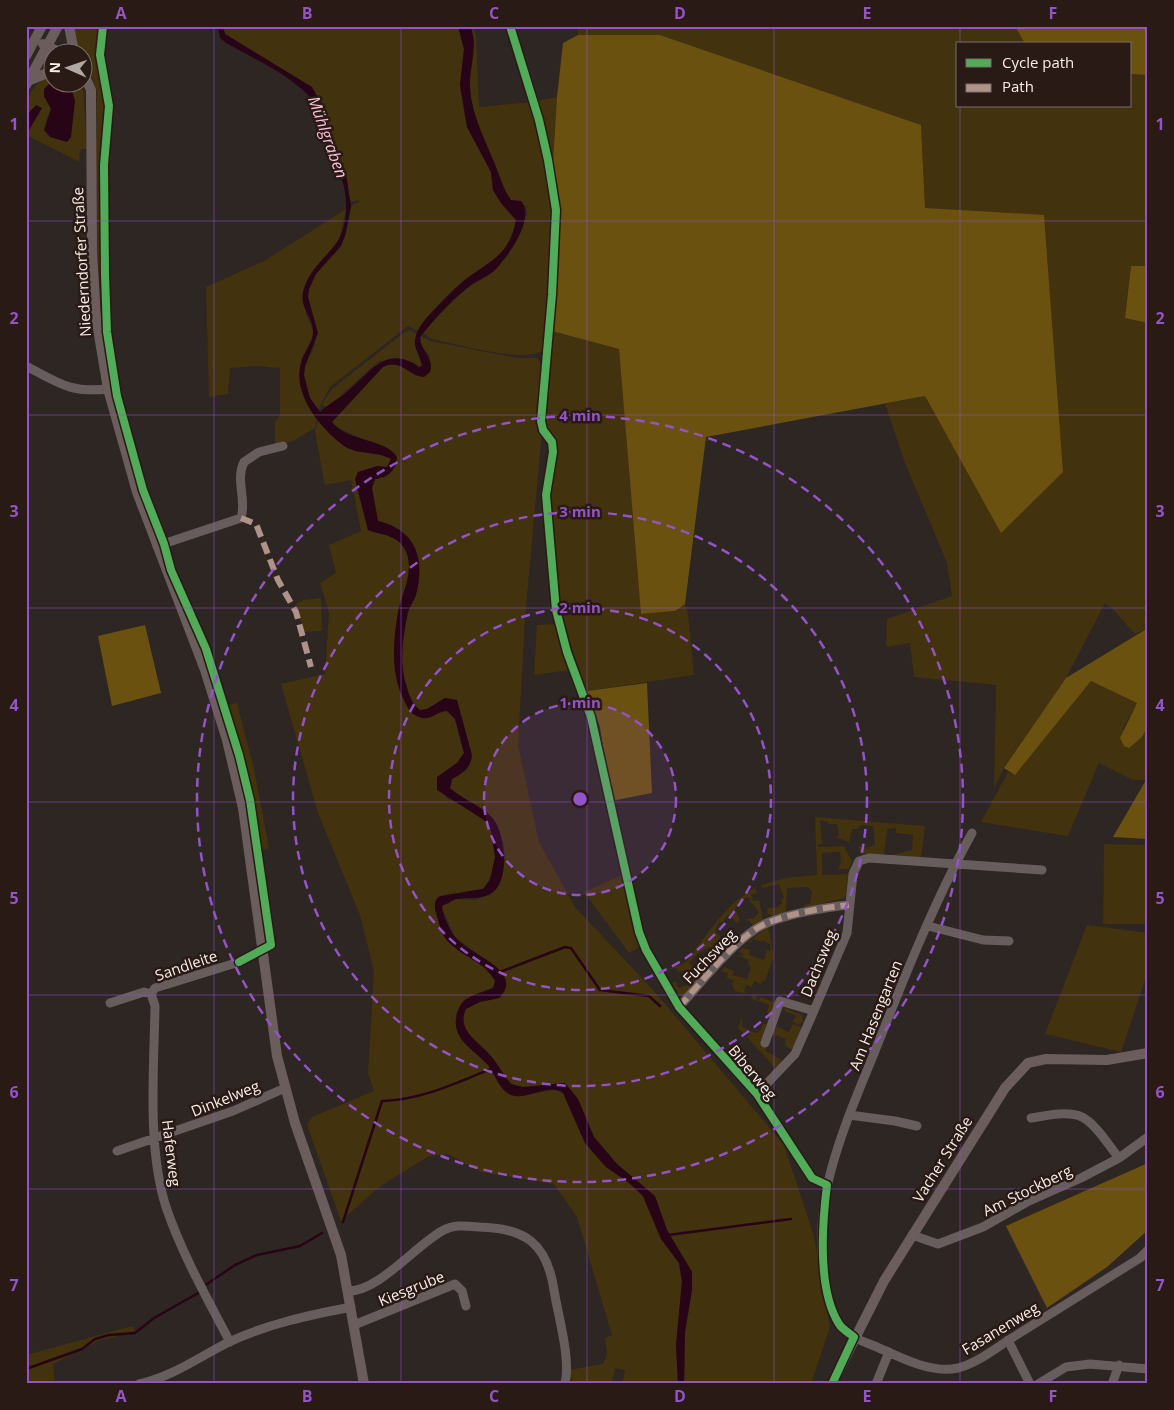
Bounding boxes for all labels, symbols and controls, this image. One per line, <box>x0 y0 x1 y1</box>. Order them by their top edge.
text: A <box>115 2 127 24</box>
text: B <box>302 2 312 24</box>
text: C <box>489 2 499 24</box>
text: D <box>674 2 686 24</box>
text: E <box>863 2 872 24</box>
text: F <box>1049 2 1057 24</box>
north arrow <box>42 42 92 92</box>
legend <box>956 42 1132 108</box>
text: Cycle path <box>1002 52 1074 72</box>
text: N <box>45 62 64 74</box>
text: Path <box>1002 76 1034 96</box>
water label: Mühlgraben <box>303 93 353 181</box>
text: 1 <box>9 113 19 135</box>
text: 1 <box>1155 113 1165 135</box>
street label: Niederndorfer Straße <box>67 187 95 337</box>
text: 2 <box>9 307 19 329</box>
text: 2 <box>1155 307 1165 329</box>
text: 4 min <box>559 405 601 425</box>
text: 3 <box>9 500 19 522</box>
text: 3 <box>1155 500 1165 522</box>
text: 3 min <box>559 501 601 521</box>
text: 2 min <box>559 597 601 617</box>
text: 1 min <box>559 692 601 712</box>
text: 4 <box>9 694 19 716</box>
text: 4 <box>1155 694 1165 716</box>
centre of rings <box>571 790 589 808</box>
text: 5 <box>9 887 19 909</box>
text: 5 <box>1155 887 1165 909</box>
street label: Fuchsweg <box>678 924 740 988</box>
street label: Dachsweg <box>795 926 841 1000</box>
street label: Sandleite <box>152 945 220 985</box>
street label: Am Hasengarten <box>844 957 906 1073</box>
street label: Biberweg <box>724 1041 782 1103</box>
street label: Dinkelweg <box>188 1075 262 1121</box>
text: 6 <box>9 1081 19 1103</box>
text: 6 <box>1155 1081 1165 1103</box>
street label: Vacher Straße <box>908 1112 976 1206</box>
street label: Haferweg <box>158 1118 186 1188</box>
street label: Am Stockberg <box>979 1160 1075 1220</box>
street label: Kiesgrube <box>375 1266 447 1310</box>
text: 7 <box>9 1274 19 1296</box>
text: 7 <box>1155 1274 1165 1296</box>
street label: Fasanenweg <box>958 1297 1042 1359</box>
text: A <box>115 1385 127 1407</box>
text: B <box>302 1385 312 1407</box>
text: C <box>489 1385 499 1407</box>
text: D <box>674 1385 686 1407</box>
text: E <box>863 1385 872 1407</box>
text: F <box>1049 1385 1057 1407</box>

